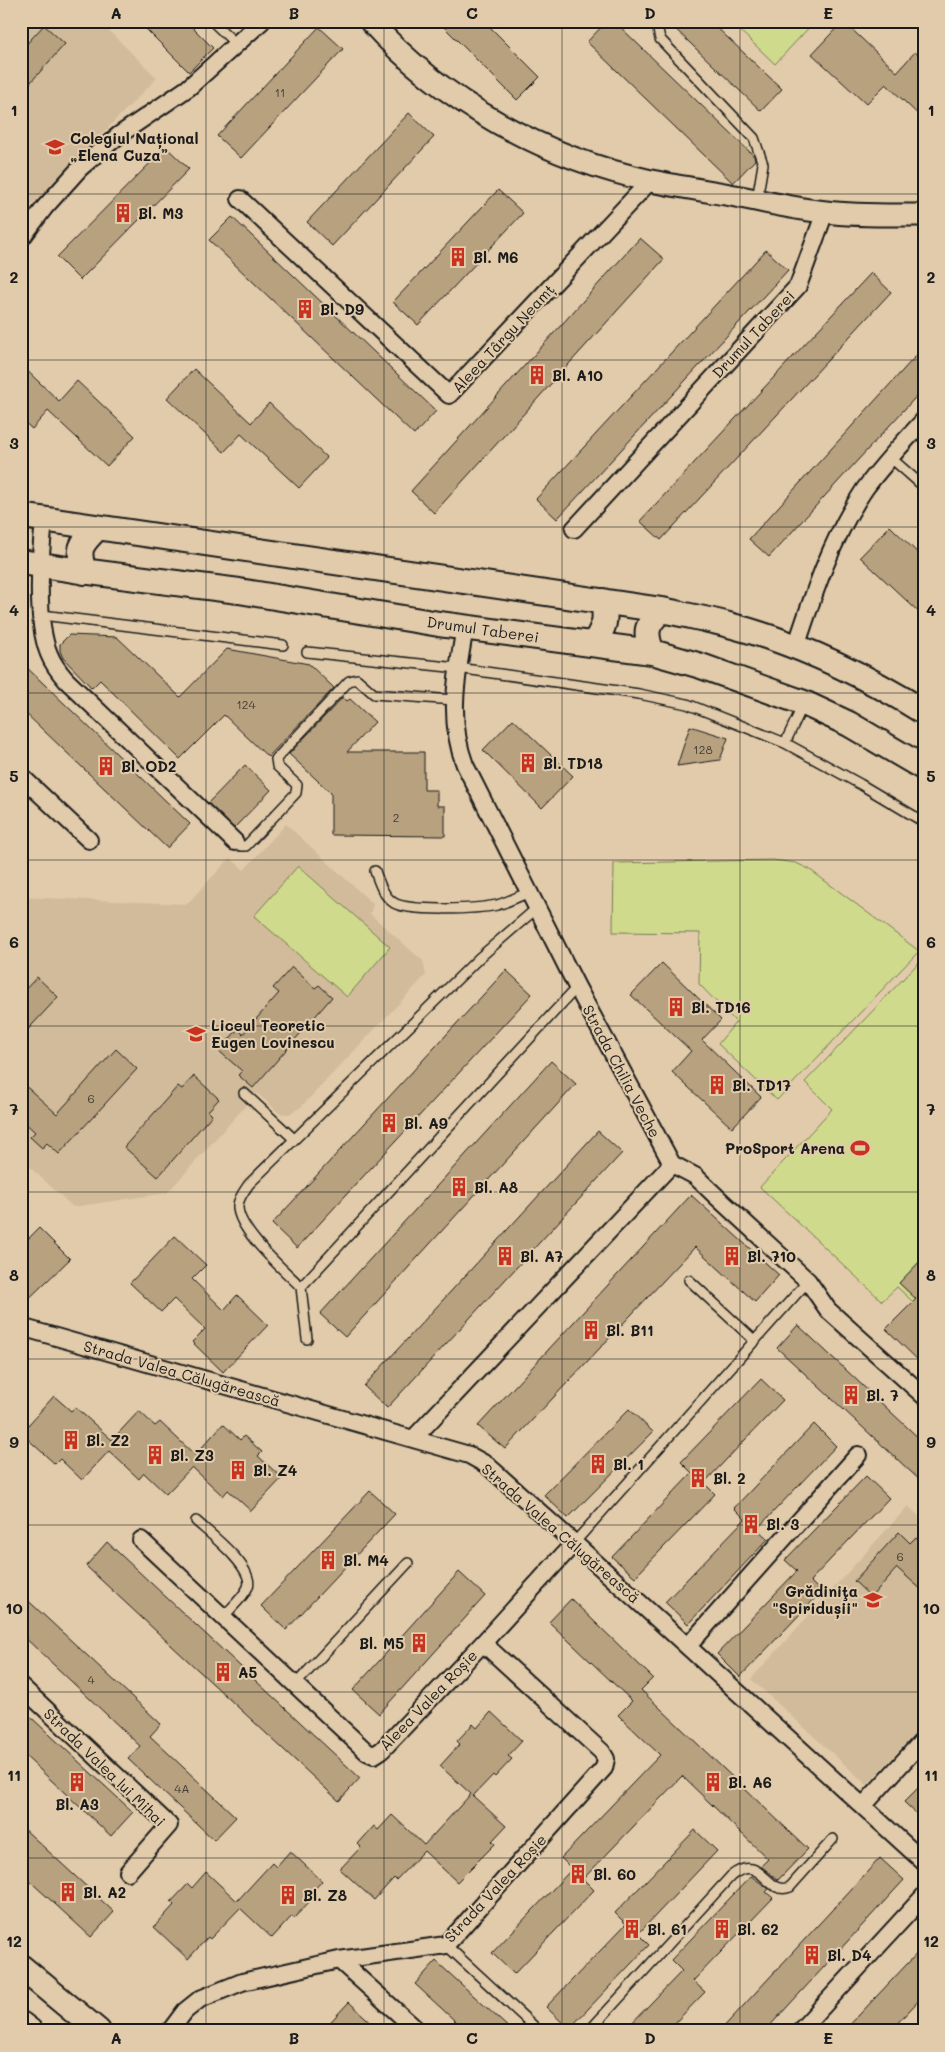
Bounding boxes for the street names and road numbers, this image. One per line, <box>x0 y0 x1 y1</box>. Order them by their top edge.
street label: Aleea Târgu Neamț <box>447 279 559 397</box>
street label: Drumul Taberei <box>707 286 799 382</box>
street label: Drumul Taberei <box>426 611 540 647</box>
street label: Strada Chilia Veche <box>579 1001 665 1141</box>
street label: Strada Valea Călugărească <box>81 1335 283 1411</box>
street label: Strada Valea Călugărească <box>478 1459 644 1607</box>
street label: Aleea Valea Roșie <box>375 1645 482 1755</box>
street label: Strada Valea lui Mihai <box>40 1704 170 1830</box>
street label: Strada Valea Roșie <box>439 1829 551 1947</box>

